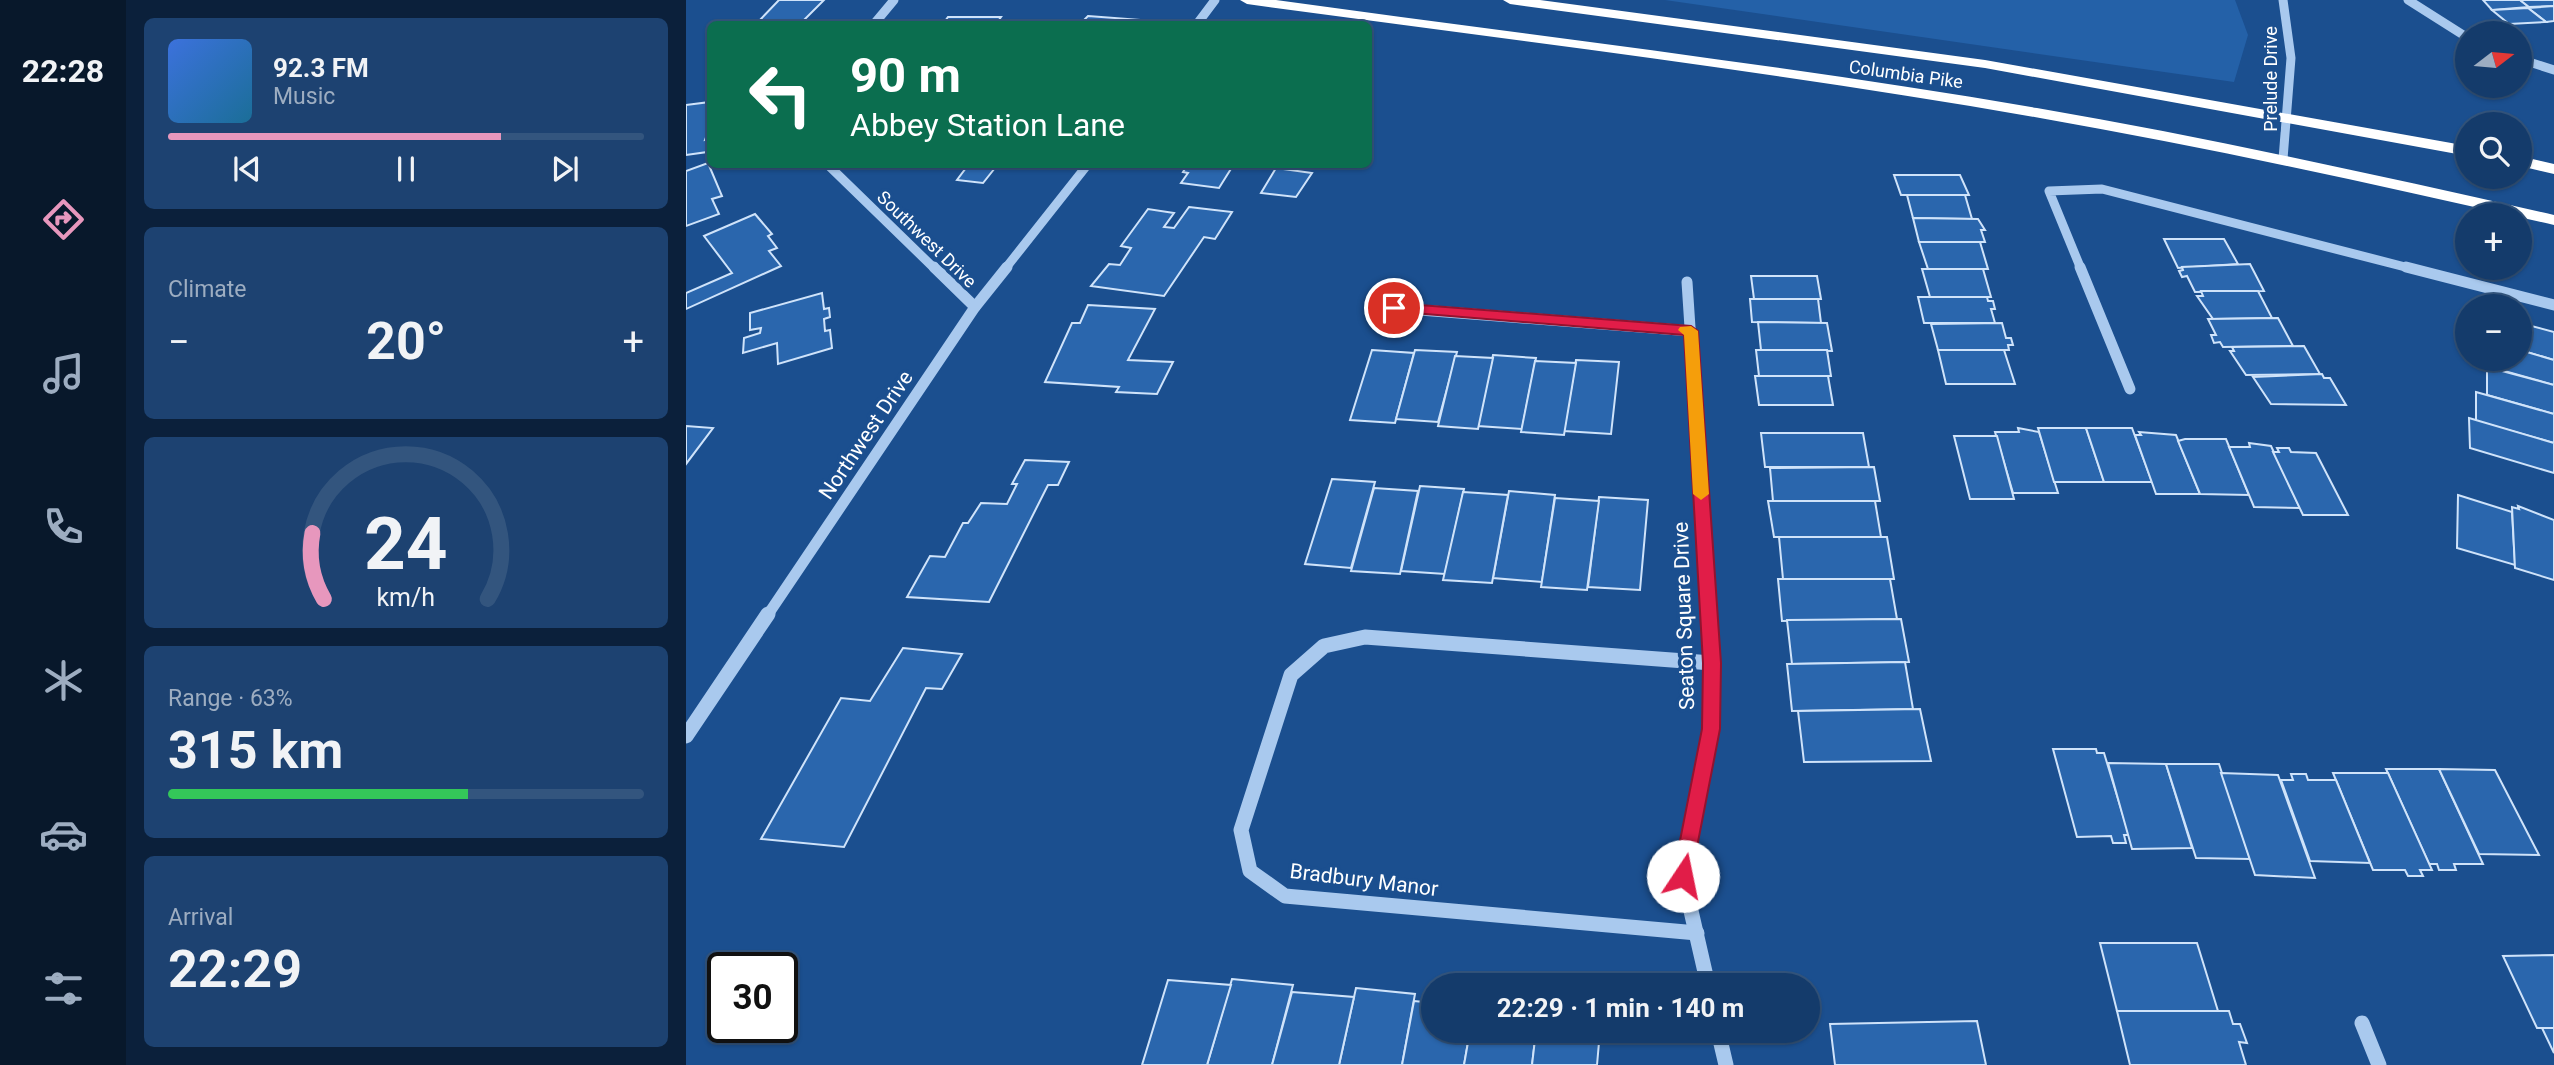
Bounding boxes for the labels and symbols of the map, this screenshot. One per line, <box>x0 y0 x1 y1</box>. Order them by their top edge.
north arrow <box>2455 21 2532 98</box>
street label: Prelude Drive <box>2260 26 2281 132</box>
street label: Columbia Pike <box>1848 56 1964 92</box>
street label: Southwest Drive <box>873 186 981 292</box>
pin <box>1364 278 1424 338</box>
street label: Northwest Drive <box>814 366 918 504</box>
street label: Seaton Square Drive <box>1669 521 1699 711</box>
position arrow <box>1646 839 1720 913</box>
street label: Bradbury Manor <box>1288 859 1440 901</box>
speed limit sign: 30 <box>707 952 798 1043</box>

